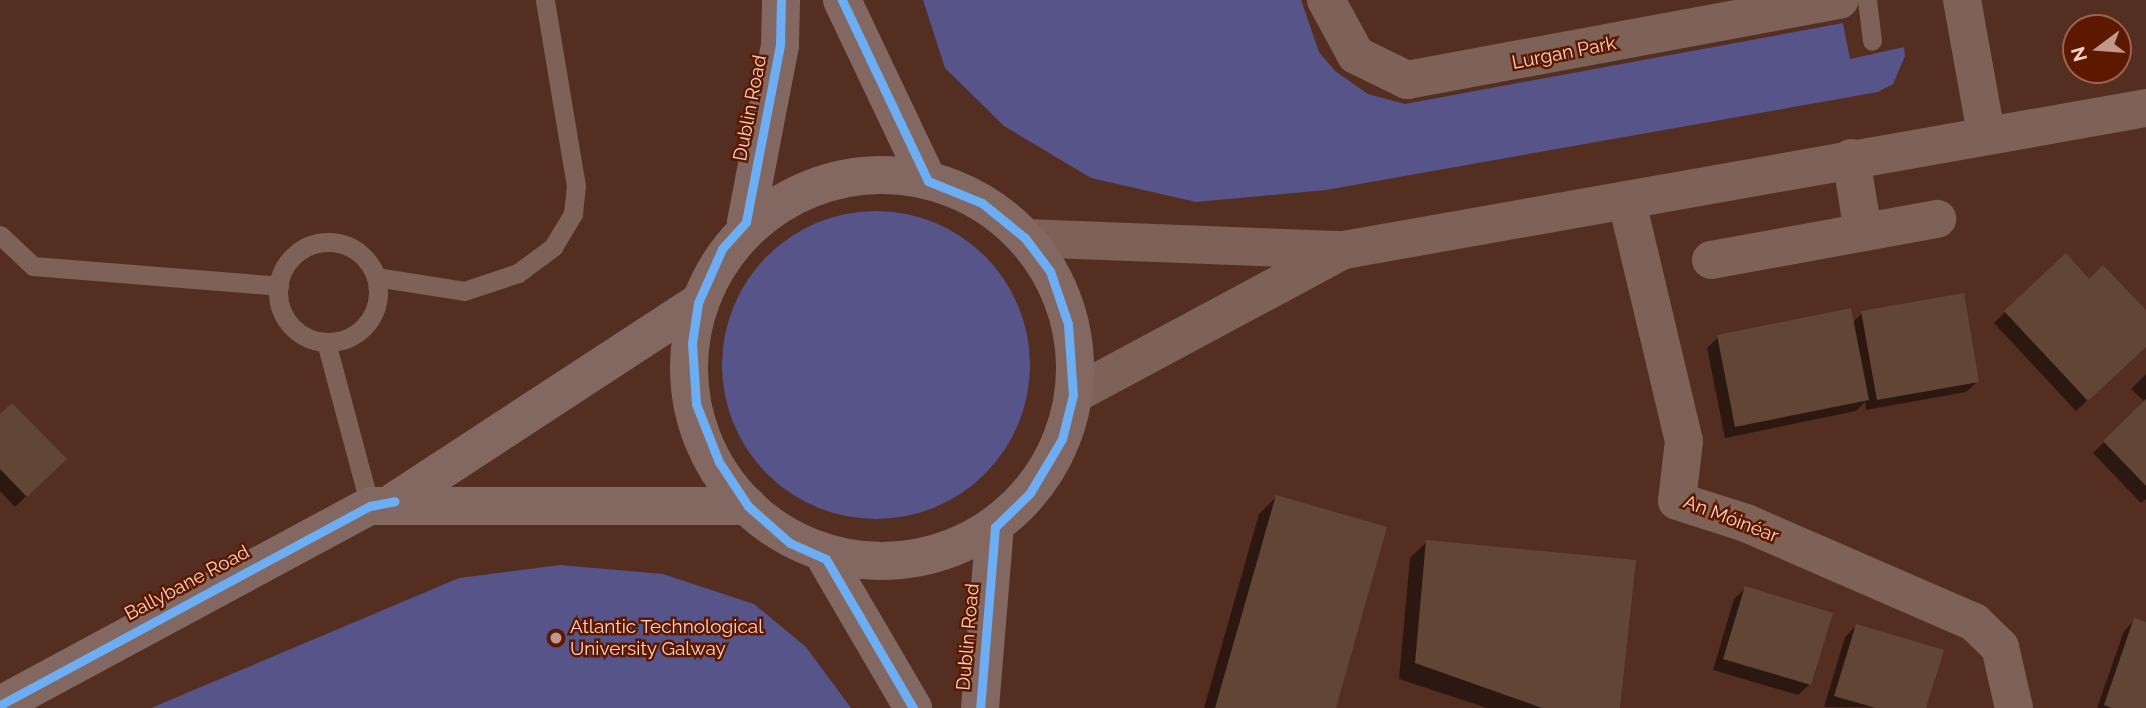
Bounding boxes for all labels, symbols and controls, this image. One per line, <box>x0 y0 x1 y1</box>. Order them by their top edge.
north arrow <box>2062 14 2132 84</box>
street label: Lurgan Park <box>1510 32 1618 74</box>
text: N <box>2066 44 2091 64</box>
street label: Dublin Road <box>729 53 771 163</box>
street label: An Móinéar <box>1680 490 1782 548</box>
street label: Ballybane Road <box>121 541 253 625</box>
street label: Dublin Road <box>952 583 984 691</box>
place label: Atlantic Technological University Galway <box>570 616 764 660</box>
marker: Atlantic Technological University Galway <box>548 630 564 646</box>

